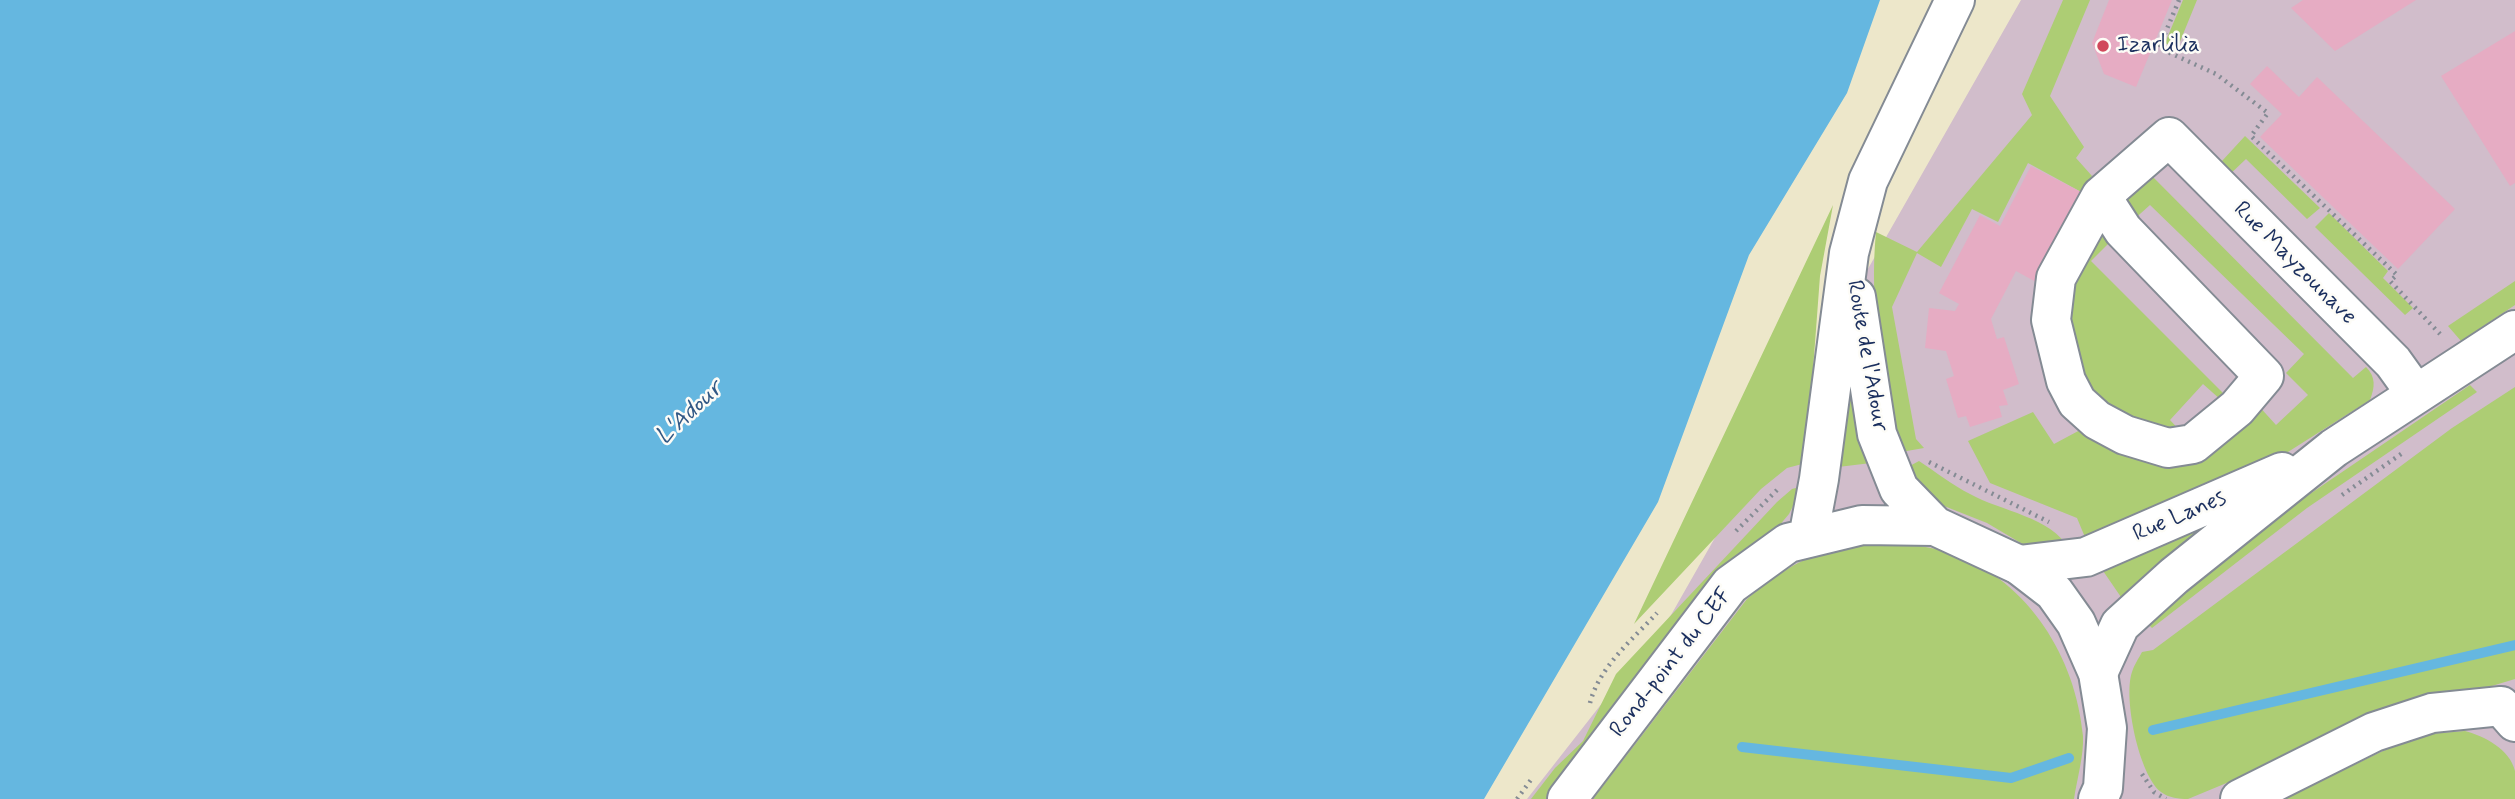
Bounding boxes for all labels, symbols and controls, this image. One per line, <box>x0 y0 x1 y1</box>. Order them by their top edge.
place label: Izarlilia <box>2117 32 2200 60</box>
marker: Izarlilia <box>2095 38 2111 54</box>
street label: Rue Mayzounave <box>2227 197 2361 331</box>
street label: Route de l'Adour <box>1839 278 1893 434</box>
water label: L'Adour <box>651 376 729 452</box>
street label: Rue Lanes <box>2129 485 2231 549</box>
street label: Rond-point du CEF <box>1605 583 1739 743</box>

